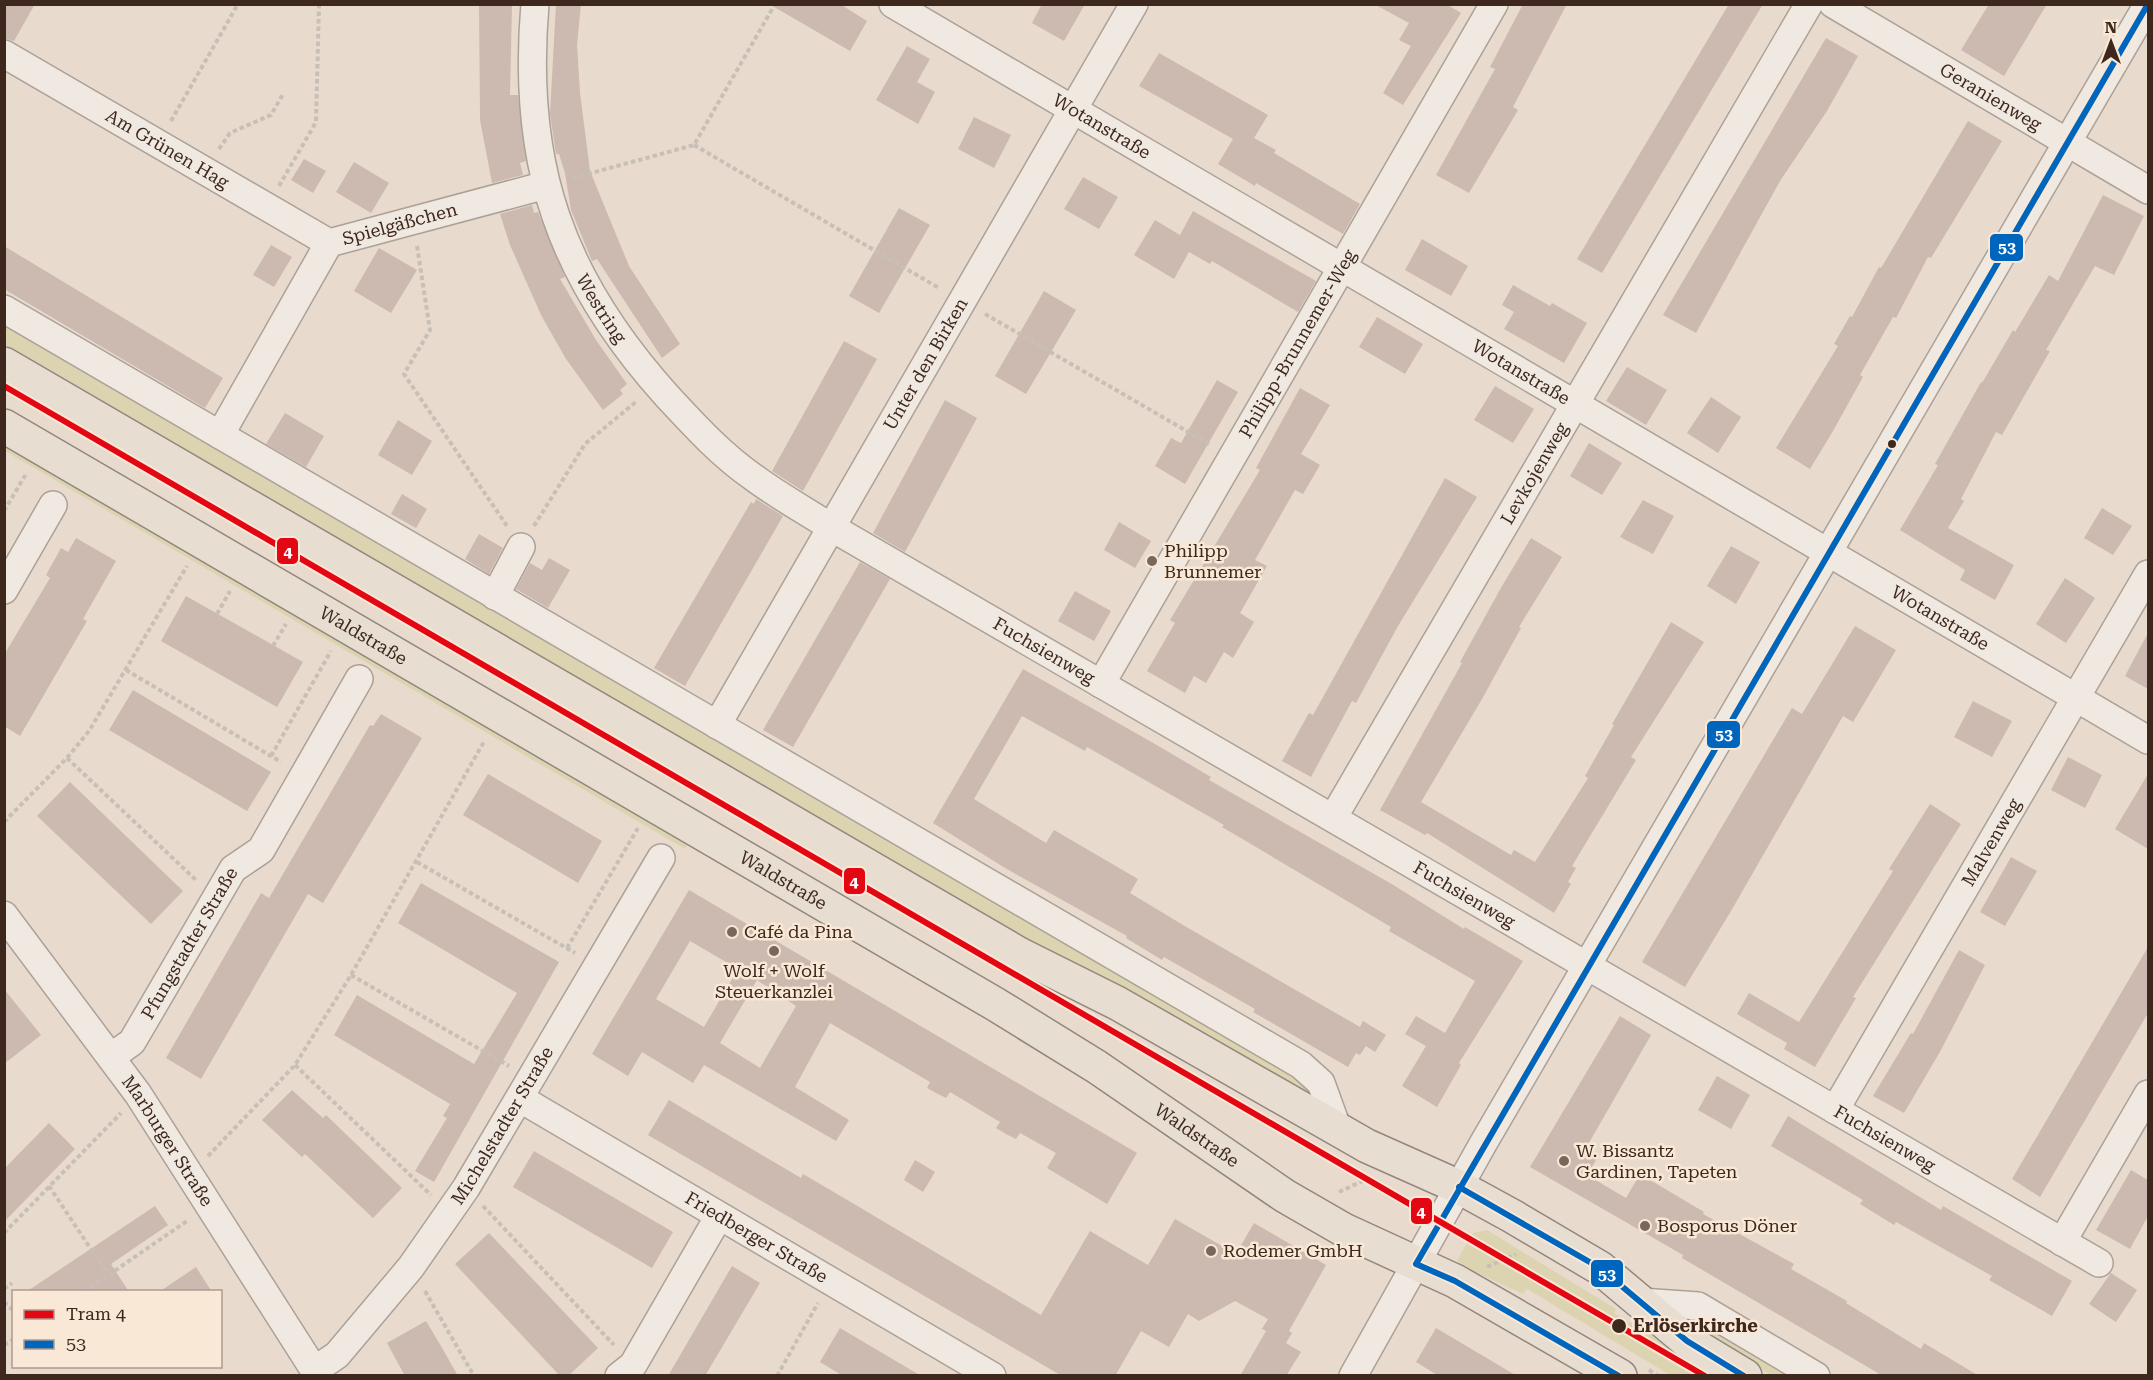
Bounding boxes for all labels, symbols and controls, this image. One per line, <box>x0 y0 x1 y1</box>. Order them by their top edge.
north arrow <box>2081 12 2141 72</box>
text: N <box>2105 18 2117 37</box>
street label: Geranienweg <box>1936 58 2046 135</box>
street label: Wotanstraße <box>1049 89 1155 163</box>
street label: Am Grünen Hag <box>102 105 234 193</box>
street label: Spielgäßchen <box>340 198 460 249</box>
line badge: 53 <box>1989 233 2024 262</box>
text: 53 <box>1998 238 2016 257</box>
street label: Philipp-Brunnemer-Weg <box>1234 245 1360 442</box>
street label: Westring <box>572 270 632 348</box>
street label: Unter den Birken <box>879 294 972 434</box>
street label: Wotanstraße <box>1468 335 1574 409</box>
street label: Levkojenweg <box>1496 418 1572 528</box>
unlabelled marker <box>1886 438 1898 450</box>
line badge: 4 <box>276 537 299 565</box>
place label: Philipp Brunnemer <box>1164 540 1261 582</box>
text: 4 <box>284 542 293 561</box>
marker: Philipp Brunnemer <box>1145 554 1159 568</box>
street label: Wotanstraße <box>1888 581 1993 655</box>
street label: Waldstraße <box>316 601 411 669</box>
street label: Fuchsienweg <box>990 613 1099 688</box>
line badge: 53 <box>1706 720 1741 749</box>
text: 53 <box>1715 725 1733 744</box>
street label: Malvenweg <box>1957 794 2025 890</box>
street label: Waldstraße <box>736 846 831 914</box>
street label: Fuchsienweg <box>1410 857 1520 932</box>
street label: Pfungstadter Straße <box>137 863 242 1023</box>
line badge: 4 <box>843 867 866 895</box>
text: 4 <box>850 872 859 891</box>
place label: Café da Pina <box>744 921 853 942</box>
marker: Café da Pina <box>725 925 739 939</box>
marker: Wolf + Wolf Steuerkanzlei <box>767 944 781 958</box>
place label: Wolf + Wolf Steuerkanzlei <box>715 960 833 1002</box>
street label: Michelstadter Straße <box>447 1042 557 1209</box>
street label: Marburger Straße <box>118 1071 218 1210</box>
street label: Waldstraße <box>1151 1099 1243 1171</box>
street label: Fuchsienweg <box>1830 1101 1940 1176</box>
place label: W. Bissantz Gardinen, Tapeten <box>1576 1140 1738 1182</box>
marker: W. Bissantz Gardinen, Tapeten <box>1557 1154 1571 1168</box>
street label: Friedberger Straße <box>682 1187 832 1287</box>
line badge: 4 <box>1410 1197 1433 1225</box>
text: 4 <box>1417 1202 1426 1221</box>
place label: Bosporus Döner <box>1657 1215 1797 1236</box>
marker: Bosporus Döner <box>1638 1219 1652 1233</box>
place label: Rodemer GmbH <box>1223 1240 1363 1261</box>
marker: Rodemer GmbH <box>1204 1244 1218 1258</box>
line badge: 53 <box>1590 1259 1624 1288</box>
text: 53 <box>1598 1265 1616 1284</box>
legend <box>12 1290 222 1368</box>
text: Tram 4 <box>66 1303 126 1324</box>
place label: Erlöserkirche <box>1633 1315 1758 1336</box>
marker: Erlöserkirche <box>1610 1317 1628 1335</box>
text: 53 <box>66 1333 86 1354</box>

